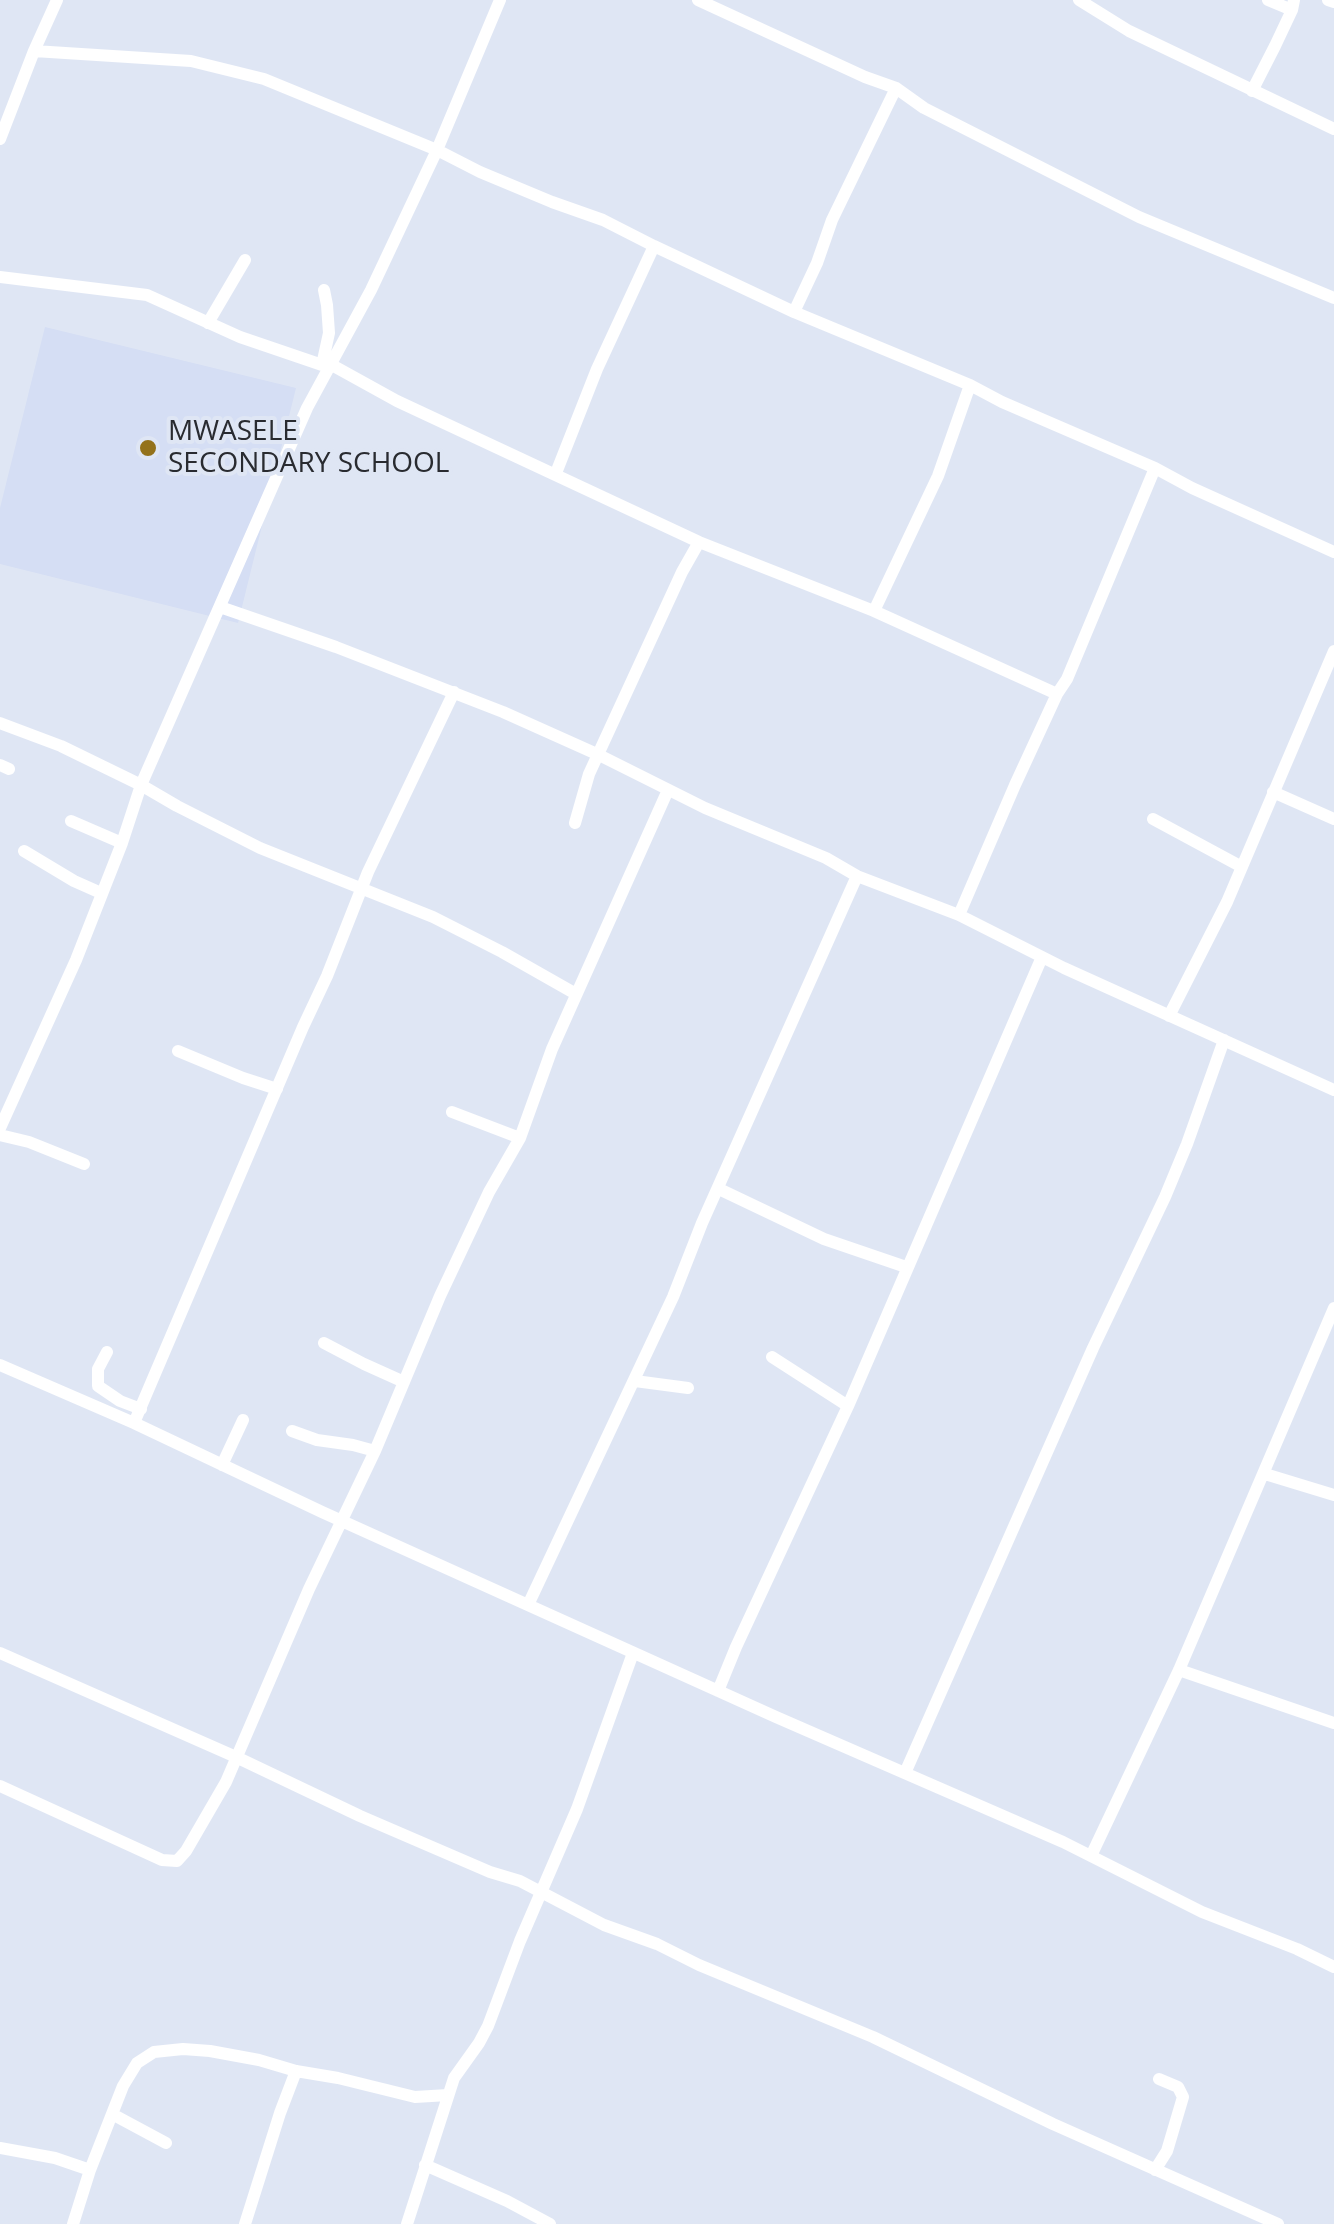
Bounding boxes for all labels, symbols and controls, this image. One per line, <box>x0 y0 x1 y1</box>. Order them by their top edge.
place label: MWASELE SECONDARY SCHOOL <box>168 415 449 481</box>
marker: MWASELE SECONDARY SCHOOL <box>137 437 159 459</box>

